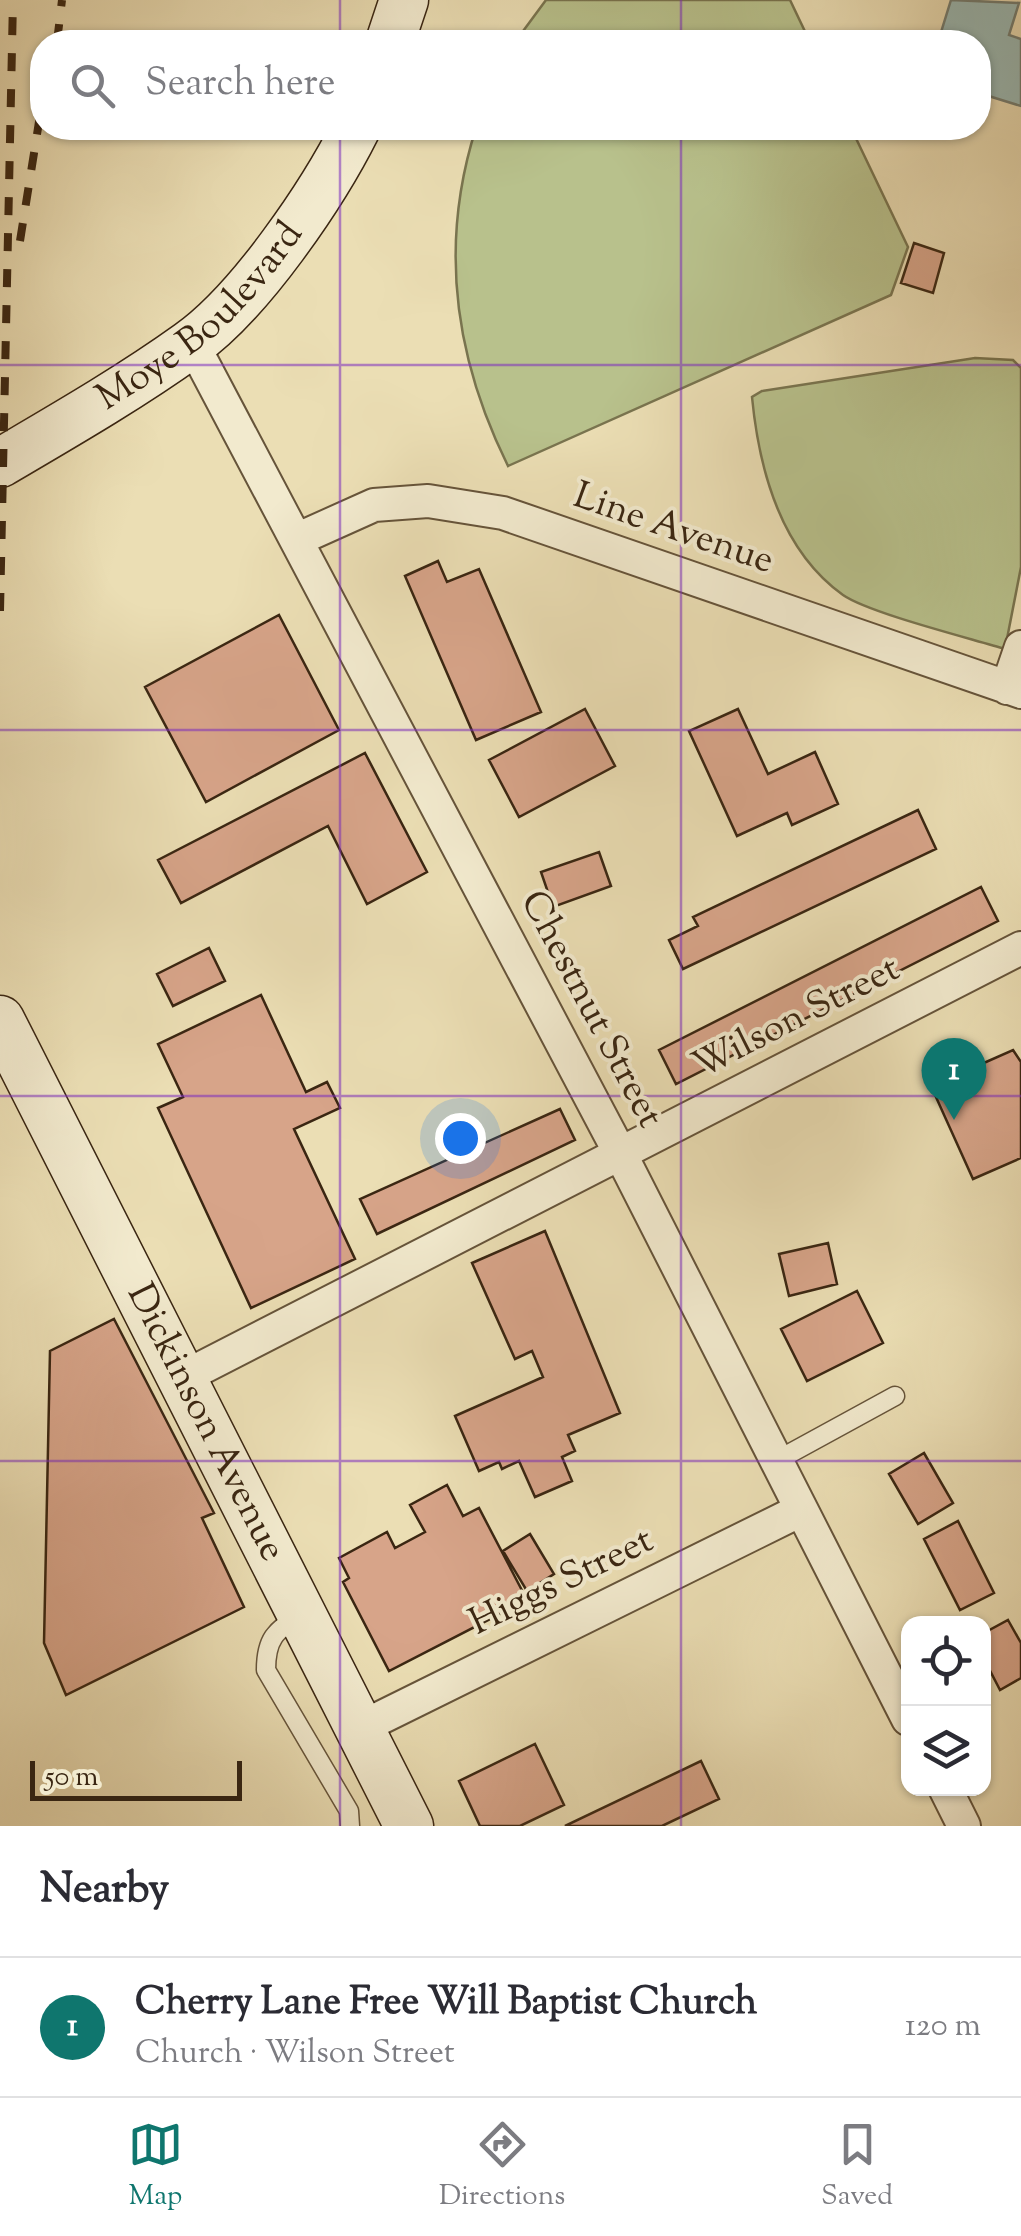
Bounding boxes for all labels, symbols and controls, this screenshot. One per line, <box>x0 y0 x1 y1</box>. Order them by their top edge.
search box <box>30 30 991 140</box>
icon: search <box>65 58 120 113</box>
text: Search here <box>145 58 336 112</box>
street label: Moye Boulevard <box>87 212 318 426</box>
street label: Line Avenue <box>566 471 780 589</box>
street label: Chestnut Street <box>505 882 675 1138</box>
street label: Wilson Street <box>684 944 910 1094</box>
pin: 1 <box>922 1038 986 1120</box>
your location <box>435 1113 486 1164</box>
street label: Dickinson Avenue <box>111 1275 298 1571</box>
street label: Higgs Street <box>461 1515 663 1651</box>
map controls <box>901 1616 991 1796</box>
button: locate <box>901 1616 991 1706</box>
button: layers <box>901 1706 991 1796</box>
scale bar <box>30 1756 242 1800</box>
text: 50 m <box>45 1758 99 1798</box>
text: Nearby <box>40 1861 169 1921</box>
text: Cherry Lane Free Will Baptist Church <box>135 1977 757 2031</box>
text: 1 <box>67 2004 78 2050</box>
text: 120 m <box>905 2004 981 2050</box>
text: Church · Wilson Street <box>135 2031 455 2077</box>
tab: Map <box>128 2117 183 2217</box>
tab: Directions <box>439 2117 565 2217</box>
tab: Saved <box>821 2117 893 2217</box>

